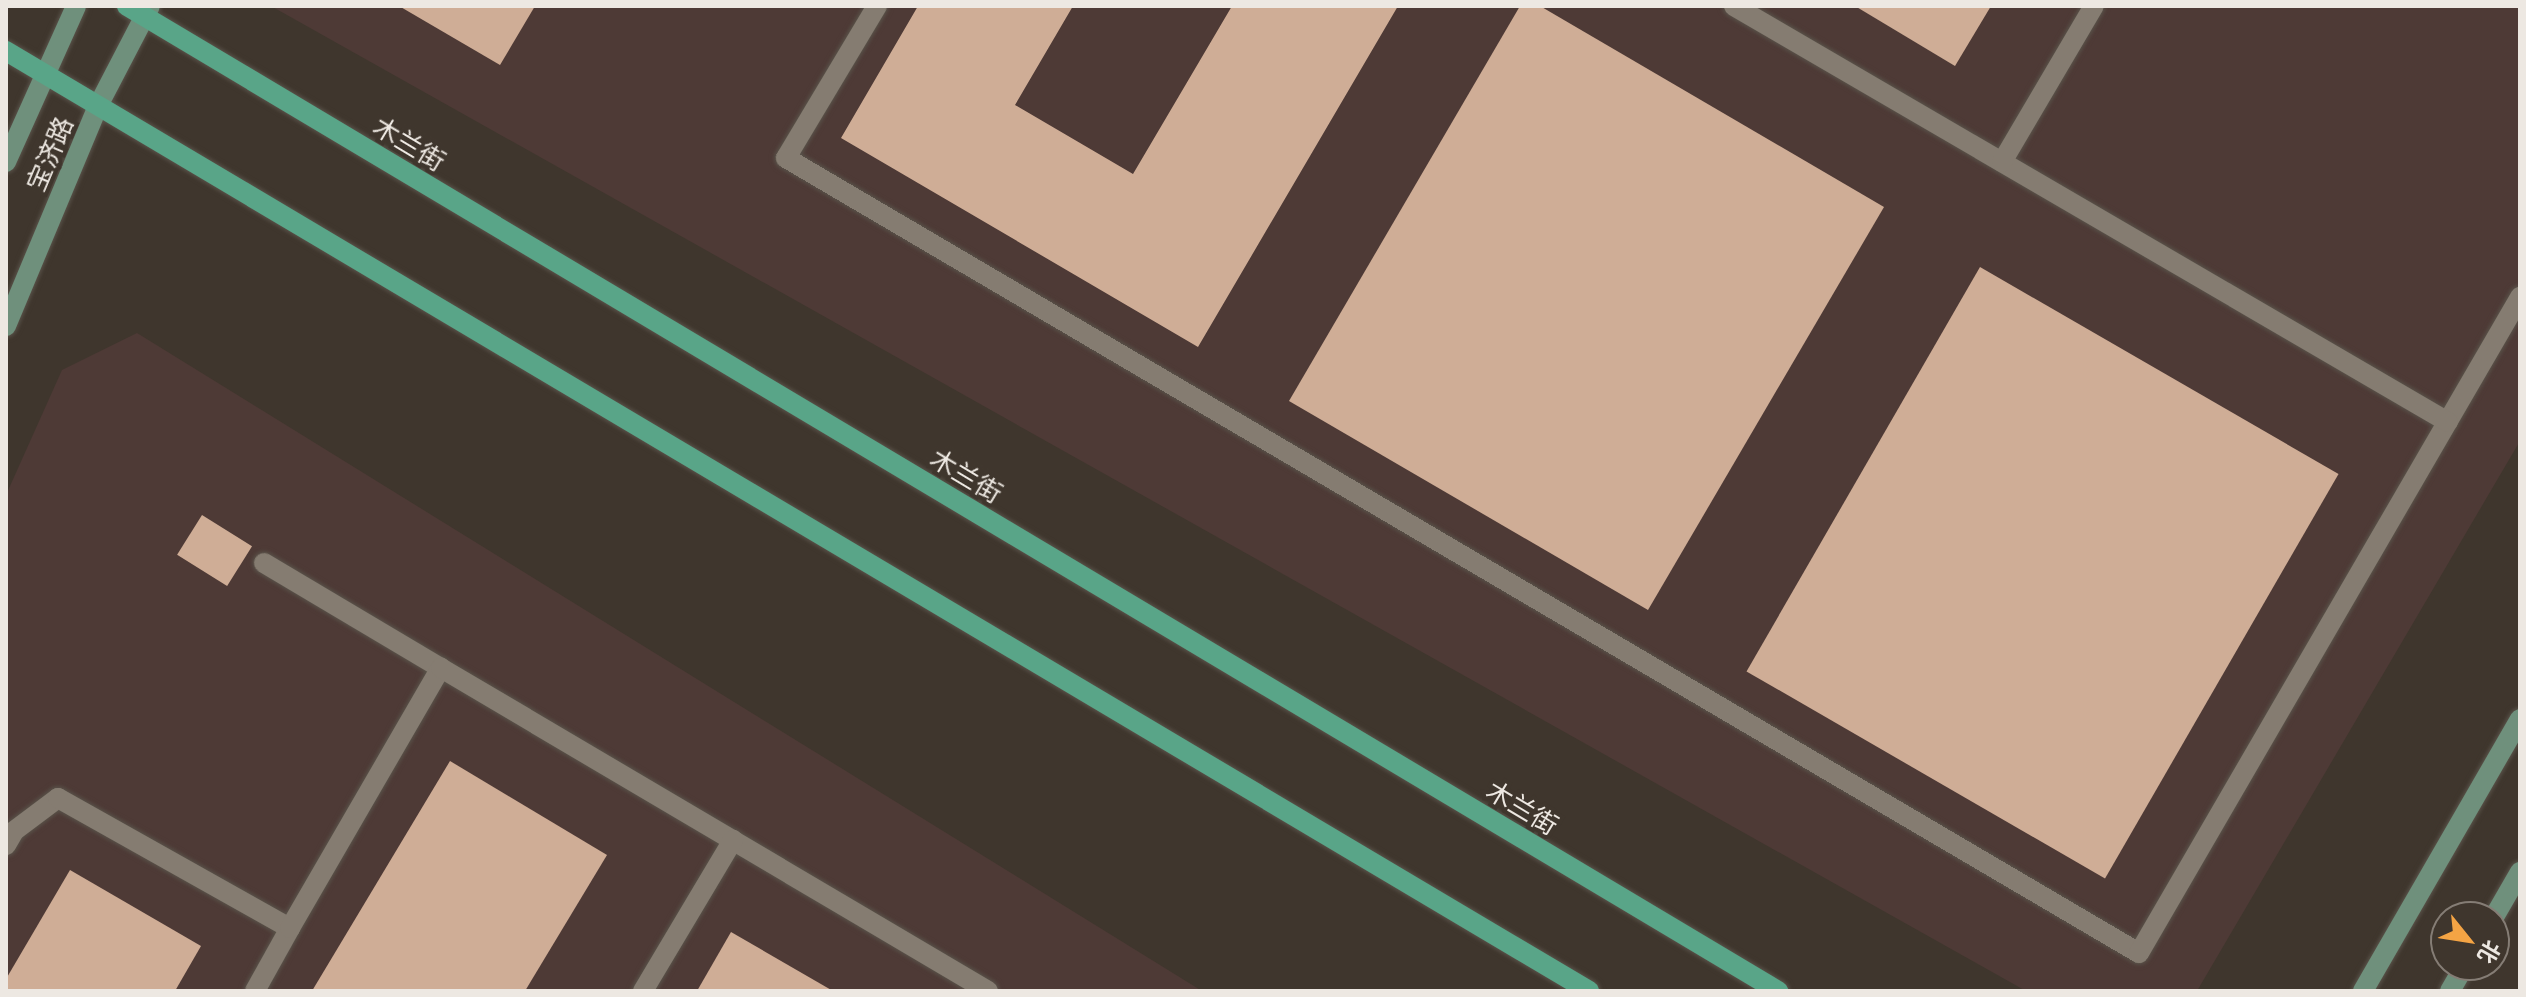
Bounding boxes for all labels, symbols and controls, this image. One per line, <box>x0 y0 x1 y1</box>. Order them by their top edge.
street label: 木兰街 <box>368 111 450 177</box>
street label: 宝济路 <box>20 112 80 196</box>
street label: 木兰街 <box>925 443 1007 509</box>
street label: 木兰街 <box>1481 775 1563 841</box>
north arrow <box>2430 901 2510 981</box>
text: 北 <box>2471 935 2507 969</box>

